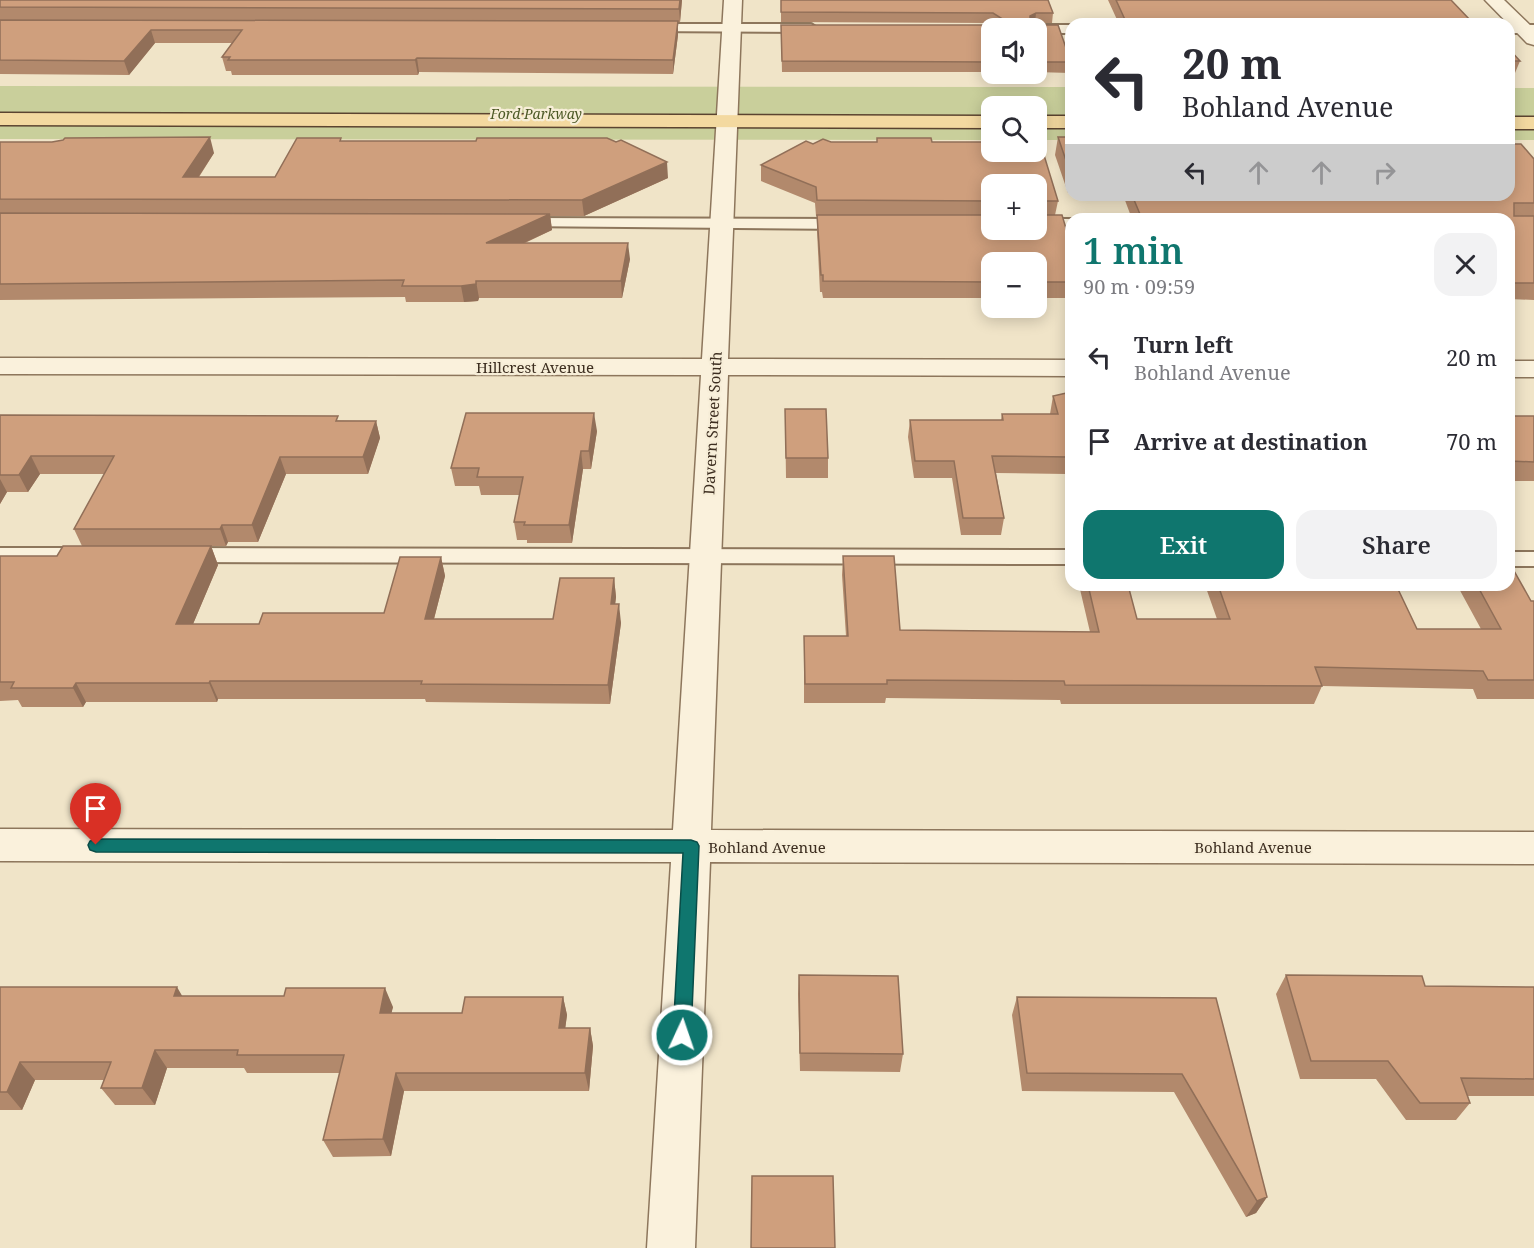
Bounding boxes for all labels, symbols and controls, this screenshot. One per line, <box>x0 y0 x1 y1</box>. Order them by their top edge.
map controls <box>981 18 1047 318</box>
button: sound <box>981 18 1047 84</box>
text: 20 m <box>1182 34 1282 91</box>
icon: left <box>1083 42 1161 120</box>
text: Bohland Avenue <box>1182 88 1393 125</box>
button: search <box>981 96 1047 162</box>
park label: Ford Parkway <box>489 104 582 123</box>
icon: left <box>1179 156 1212 189</box>
icon: ahead <box>1242 156 1275 189</box>
icon: ahead <box>1305 156 1338 189</box>
icon: right <box>1368 156 1401 189</box>
button: + <box>981 174 1047 240</box>
text: 1 min <box>1083 226 1184 275</box>
button: close <box>1434 233 1497 296</box>
button: − <box>981 252 1047 318</box>
text: 90 m · 09:59 <box>1083 273 1195 300</box>
text: Turn left <box>1134 329 1233 359</box>
icon: left <box>1083 341 1116 374</box>
text: 20 m <box>1446 342 1497 372</box>
street label: Davern Street South <box>698 350 726 495</box>
street label: Hillcrest Avenue <box>476 357 594 377</box>
text: Bohland Avenue <box>1134 359 1291 386</box>
icon: arrive <box>1083 425 1116 458</box>
text: Arrive at destination <box>1134 426 1368 456</box>
text: 70 m <box>1446 426 1497 456</box>
button: Exit <box>1083 510 1284 579</box>
button: Share <box>1296 510 1497 579</box>
pin <box>70 783 121 845</box>
icon: arrive <box>79 792 112 825</box>
street label: Bohland Avenue <box>708 837 826 857</box>
street label: Bohland Avenue <box>1194 837 1312 857</box>
position arrow <box>650 1003 714 1067</box>

